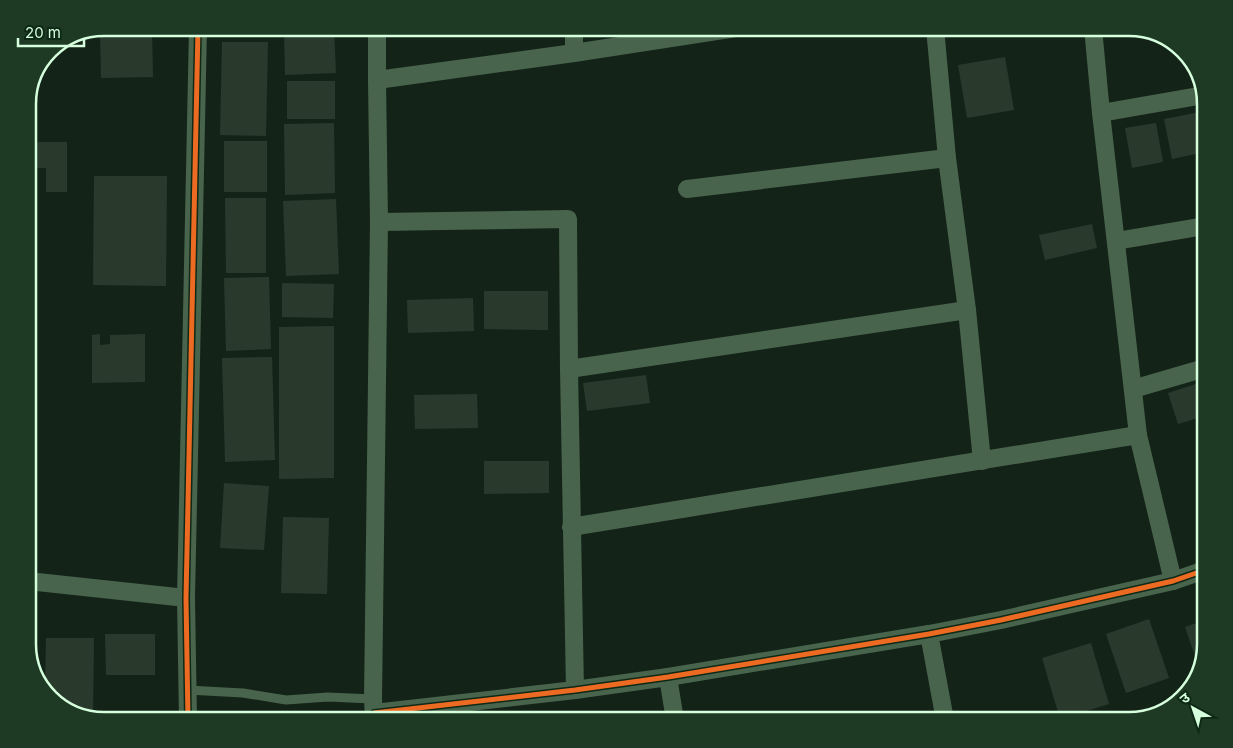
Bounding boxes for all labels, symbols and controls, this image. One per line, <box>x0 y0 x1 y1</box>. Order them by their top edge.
scale bar <box>18 15 84 47</box>
text: 20 m <box>25 23 61 42</box>
north arrow <box>1168 683 1218 733</box>
text: उ <box>1176 688 1194 707</box>

